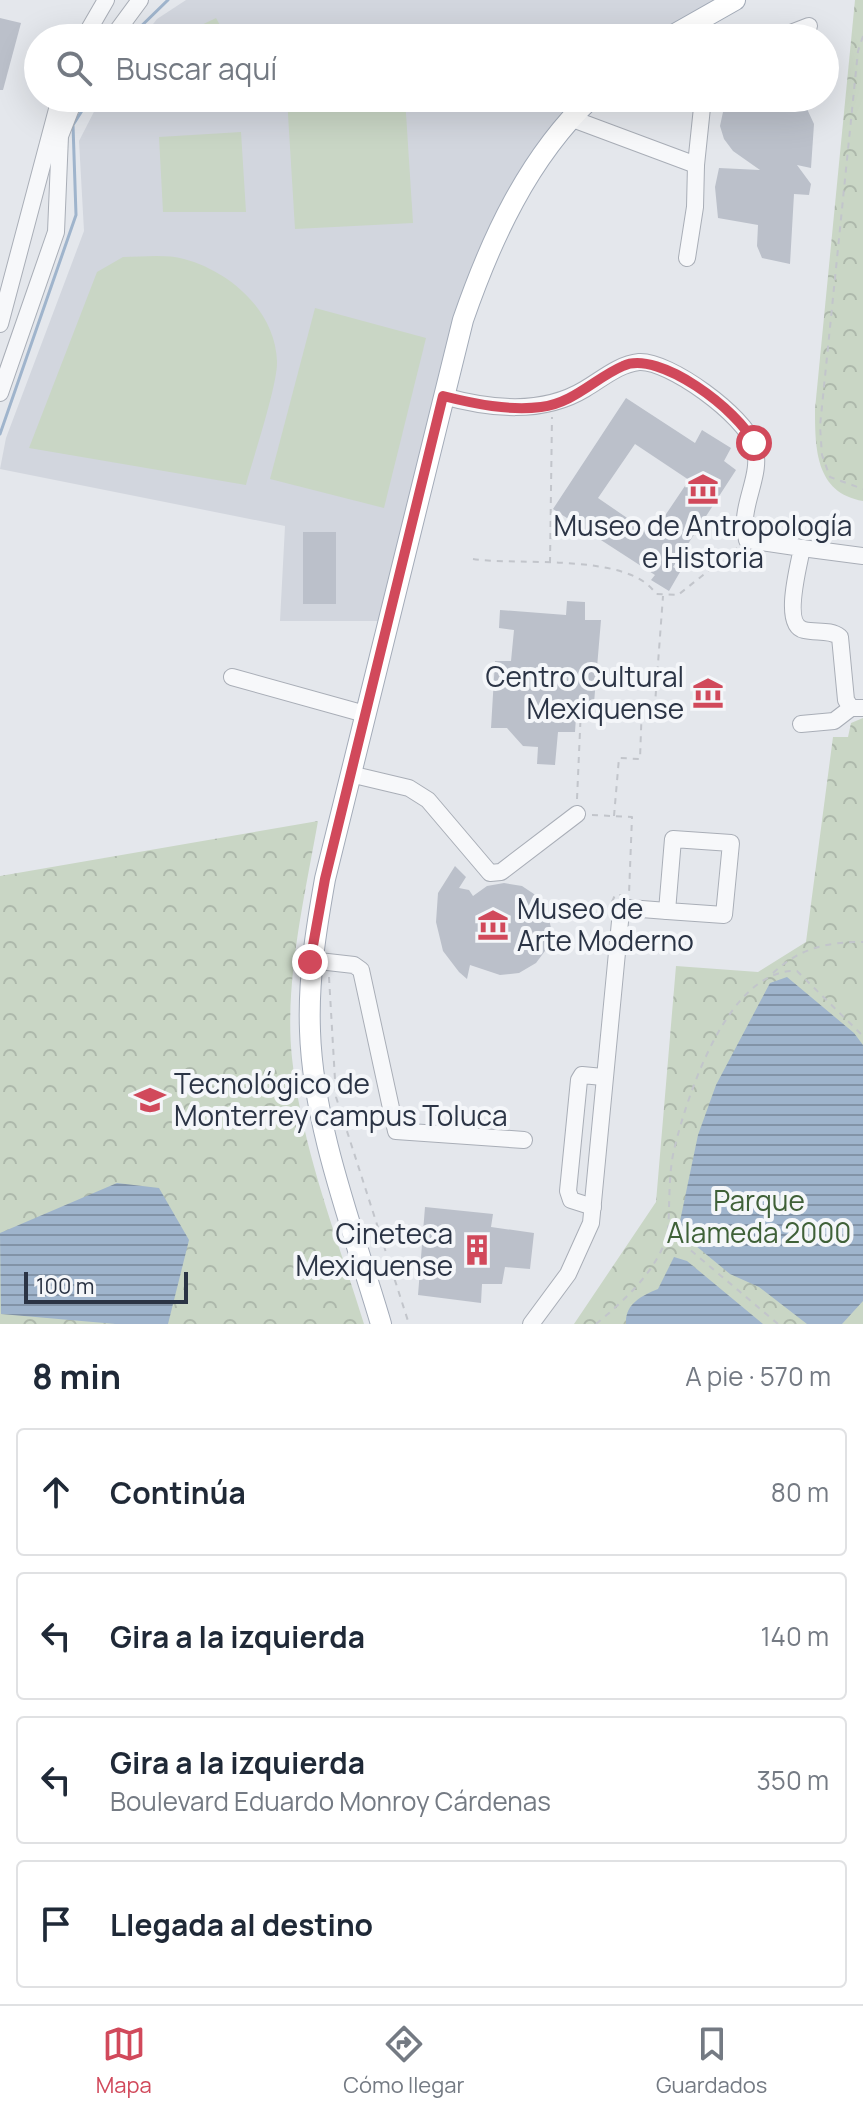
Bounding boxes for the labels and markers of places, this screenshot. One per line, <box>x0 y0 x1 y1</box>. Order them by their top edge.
museum icon: Museo de Antropología e Historia <box>686 472 720 506</box>
place label: Museo de Antropología e Historia <box>554 506 852 576</box>
place label: Centro Cultural Mexiquense <box>486 657 684 727</box>
museum icon: Centro Cultural Mexiquense <box>691 676 725 710</box>
place label: Museo de Arte Moderno <box>517 889 694 959</box>
museum icon: Museo de Arte Moderno <box>476 908 510 942</box>
place label: Tecnológico de Monterrey campus Toluca <box>174 1064 507 1134</box>
school or university icon: Tecnológico de Monterrey campus Toluca <box>133 1083 167 1117</box>
place label: Cineteca Mexiquense <box>296 1214 453 1284</box>
building icon: Cineteca Mexiquense <box>460 1233 494 1267</box>

